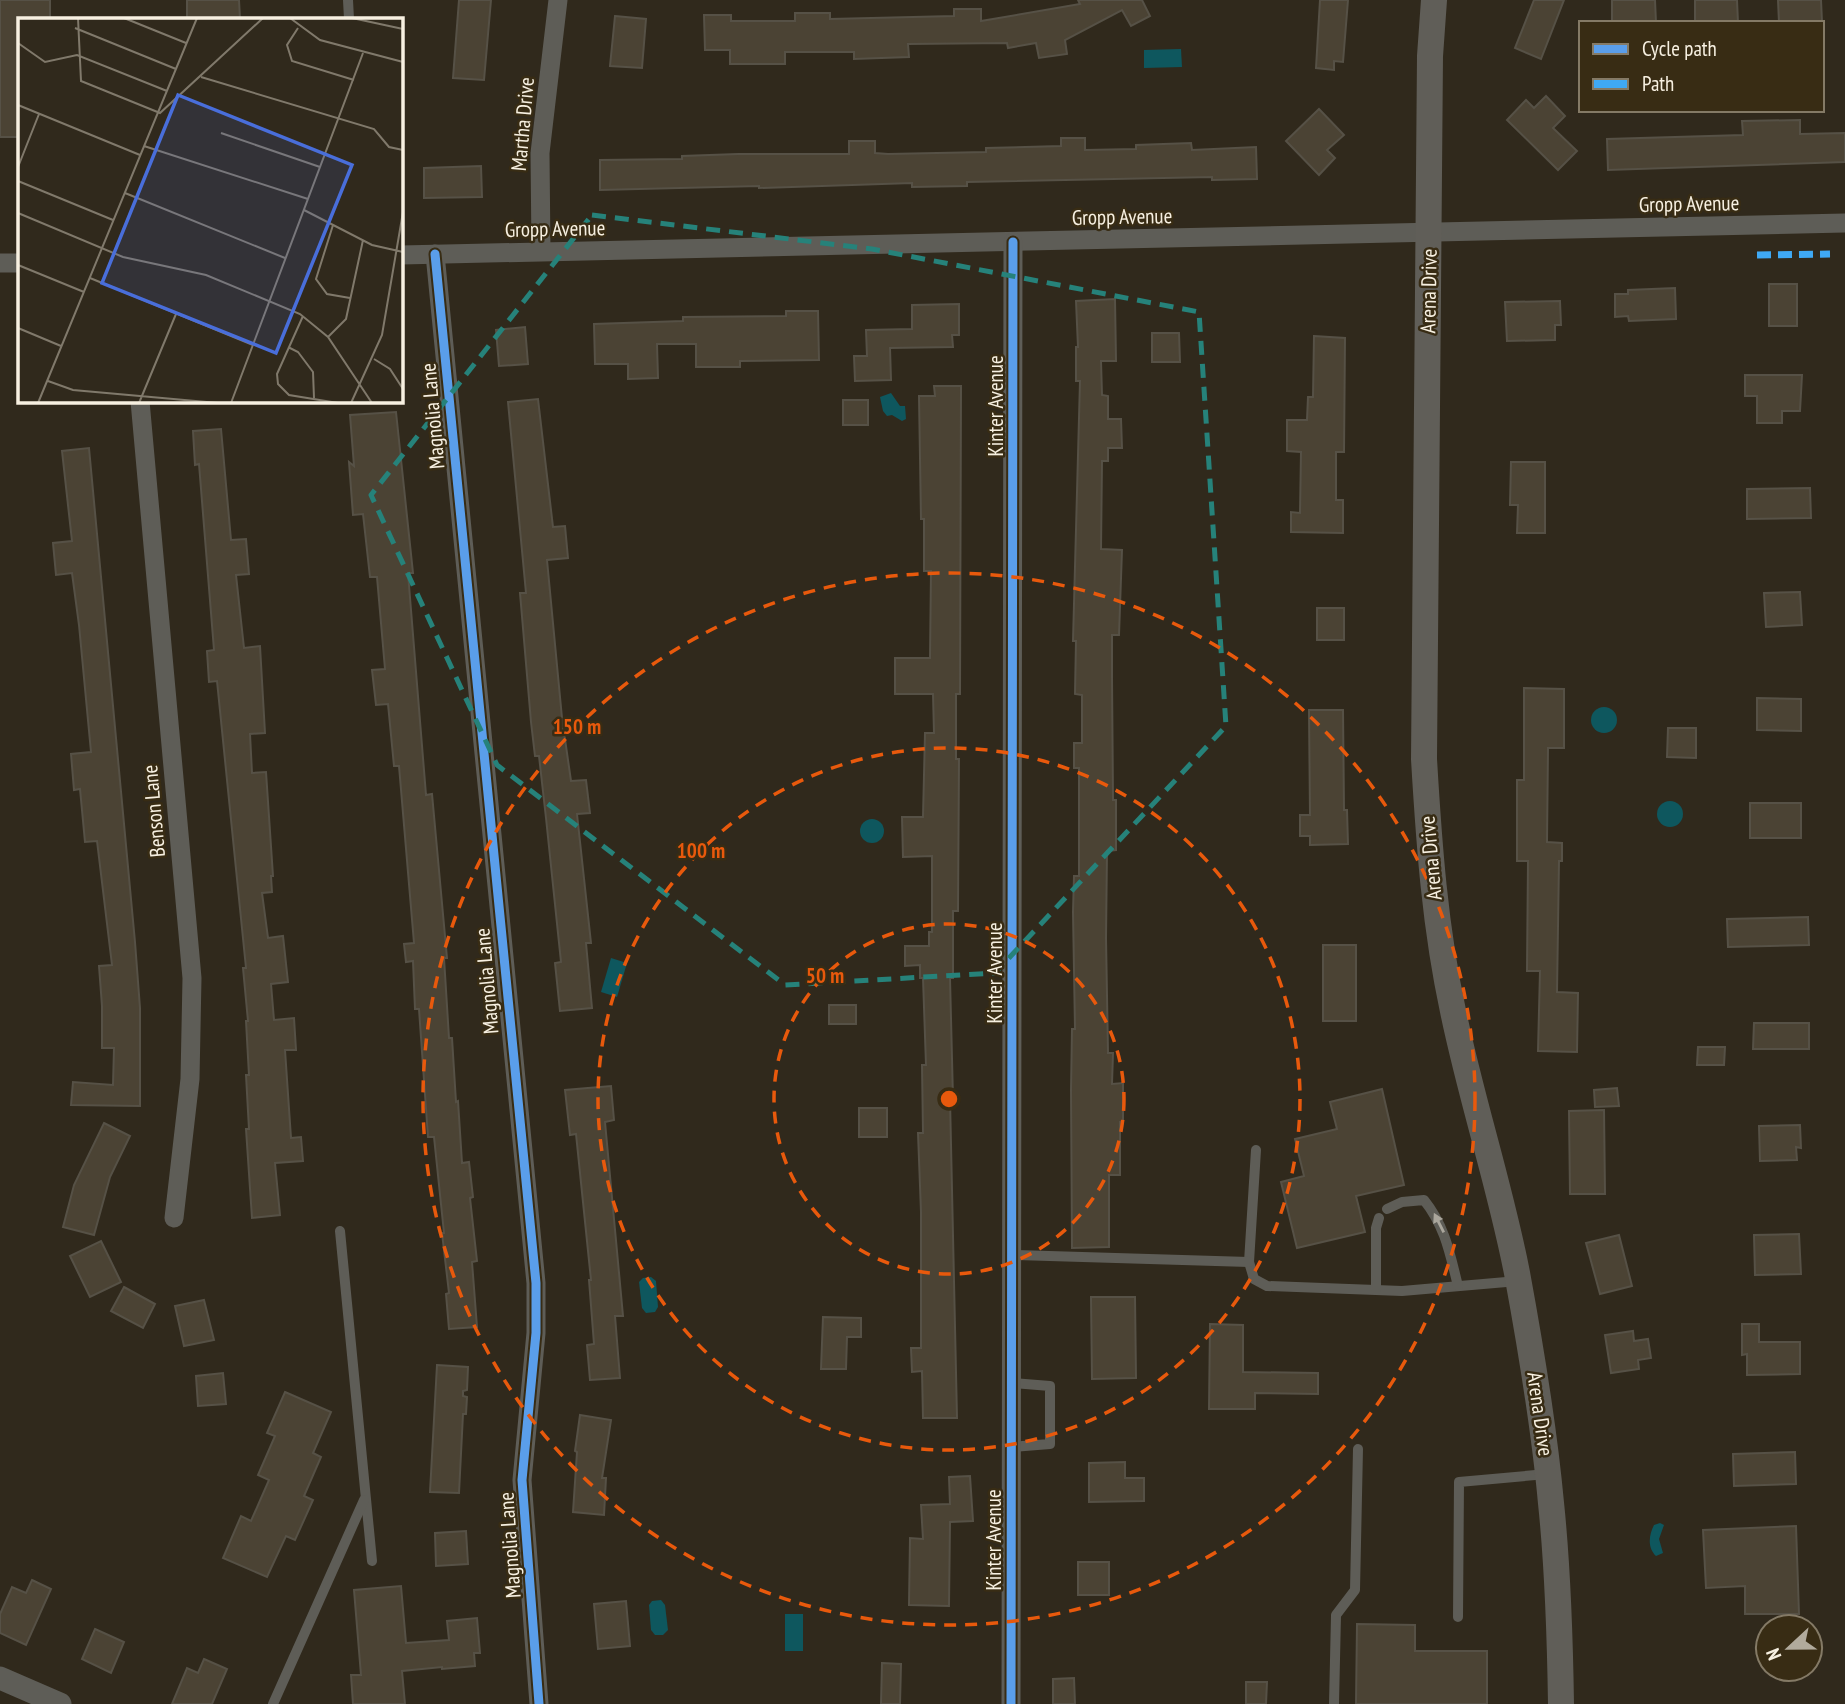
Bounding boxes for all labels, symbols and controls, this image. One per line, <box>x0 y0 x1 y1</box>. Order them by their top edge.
inset map <box>18 18 402 402</box>
legend <box>1579 21 1824 112</box>
text: Cycle path <box>1642 35 1717 62</box>
text: Path <box>1642 70 1674 97</box>
street label: Martha Drive <box>505 76 540 172</box>
street label: Gropp Avenue <box>1639 189 1739 218</box>
street label: Gropp Avenue <box>1072 202 1172 231</box>
street label: Gropp Avenue <box>505 214 605 243</box>
street label: Arena Drive <box>1414 248 1443 334</box>
street label: Kinter Avenue <box>982 355 1009 457</box>
street label: Magnolia Lane <box>414 362 451 470</box>
text: 150 m <box>553 713 601 740</box>
street label: Benson Lane <box>136 764 171 858</box>
street label: Arena Drive <box>1413 815 1448 901</box>
text: 100 m <box>677 837 725 864</box>
street label: Kinter Avenue <box>981 922 1008 1024</box>
street label: Magnolia Lane <box>468 927 505 1035</box>
text: 50 m <box>806 962 844 989</box>
centre of rings <box>937 1087 961 1111</box>
one-way arrow <box>1434 1212 1446 1232</box>
street label: Arena Drive <box>1521 1370 1560 1458</box>
street label: Kinter Avenue <box>980 1489 1007 1591</box>
street label: Magnolia Lane <box>492 1491 527 1599</box>
north arrow <box>1754 1613 1824 1683</box>
text: N <box>1760 1645 1786 1664</box>

